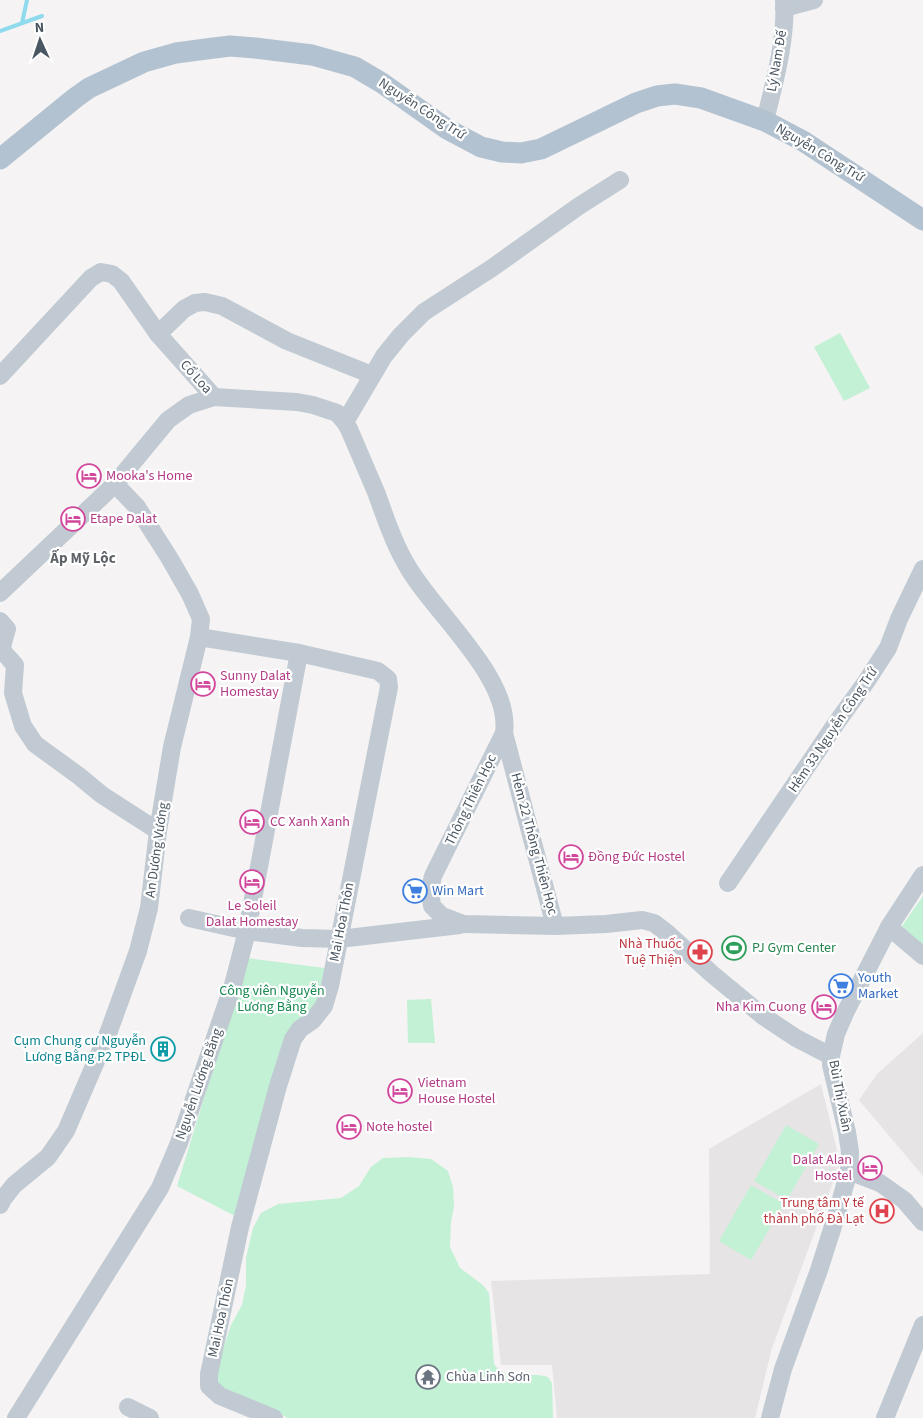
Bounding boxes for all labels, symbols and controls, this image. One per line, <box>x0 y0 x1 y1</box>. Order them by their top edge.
north arrow <box>15 15 65 65</box>
text: N <box>34 18 45 38</box>
street label: Lý Nam Đế <box>762 28 792 93</box>
street label: Nguyễn Công Trứ <box>375 73 470 145</box>
street label: Nguyễn Công Trứ <box>772 119 868 188</box>
street label: Cổ Loa <box>175 356 217 398</box>
hotel icon: Mooka's Home <box>76 463 102 489</box>
place label: Mooka's Home <box>106 466 192 486</box>
hotel icon: Etape Dalat <box>60 506 86 532</box>
place label: Etape Dalat <box>90 509 157 529</box>
district label: Ấp Mỹ Lộc <box>49 548 116 569</box>
street label: Hẻm 33 Nguyễn Công Trứ <box>784 663 883 797</box>
place label: Sunny Dalat Homestay <box>220 666 291 702</box>
hotel icon: Sunny Dalat Homestay <box>190 671 216 697</box>
street label: Thông Thiên Học <box>440 750 502 849</box>
street label: Hẻm 22 Thông Thiên Học <box>505 771 563 918</box>
street label: An Dương Vương <box>140 801 174 899</box>
hotel icon: CC Xanh Xanh <box>239 809 265 835</box>
place label: CC Xanh Xanh <box>270 812 350 832</box>
hotel icon: Đồng Đức Hostel <box>558 844 584 870</box>
place label: Đồng Đức Hostel <box>588 847 685 867</box>
hotel icon: Le Soleil Dalat Homestay <box>239 869 265 895</box>
supermarket icon: Win Mart <box>402 878 428 904</box>
street label: Mai Hoa Thôn <box>325 881 359 963</box>
place label: Win Mart <box>432 881 484 901</box>
place label: Le Soleil Dalat Homestay <box>206 896 299 932</box>
place label: Nhà Thuốc Tuệ Thiện <box>619 934 683 970</box>
sports icon: PJ Gym Center <box>721 935 747 961</box>
place label: PJ Gym Center <box>752 938 836 958</box>
pharmacy icon: Nhà Thuốc Tuệ Thiện <box>687 939 713 965</box>
place label: Youth Market <box>857 968 899 1004</box>
supermarket icon: Youth Market <box>828 973 854 999</box>
park label: Công viên Nguyễn Lương Bằng <box>219 981 325 1017</box>
hotel icon: Nha Kim Cuong <box>811 994 837 1020</box>
place label: Nha Kim Cuong <box>716 997 806 1017</box>
street label: Nguyễn Lương Bằng <box>170 1025 228 1143</box>
place label: Cụm Chung cư Nguyễn Lương Bằng P2 TPĐL <box>14 1031 146 1067</box>
building icon: Cụm Chung cư Nguyễn Lương Bằng P2 TPĐL <box>150 1036 176 1062</box>
street label: Bùi Thị Xuân <box>823 1058 857 1134</box>
place label: Vietnam House Hostel <box>418 1073 496 1109</box>
hotel icon: Vietnam House Hostel <box>387 1078 413 1104</box>
hotel icon: Note hostel <box>336 1114 362 1140</box>
place label: Note hostel <box>366 1117 433 1137</box>
place label: Dalat Alan Hostel <box>792 1150 852 1186</box>
hotel icon: Dalat Alan Hostel <box>857 1155 883 1181</box>
place label: Trung tâm Y tế thành phố Đà Lạt <box>764 1193 865 1229</box>
hospital icon: Trung tâm Y tế thành phố Đà Lạt <box>869 1198 895 1224</box>
street label: Mai Hoa Thôn <box>203 1277 239 1359</box>
temple icon: Chùa Linh Sơn <box>415 1364 441 1390</box>
place label: Chùa Linh Sơn <box>446 1367 530 1387</box>

